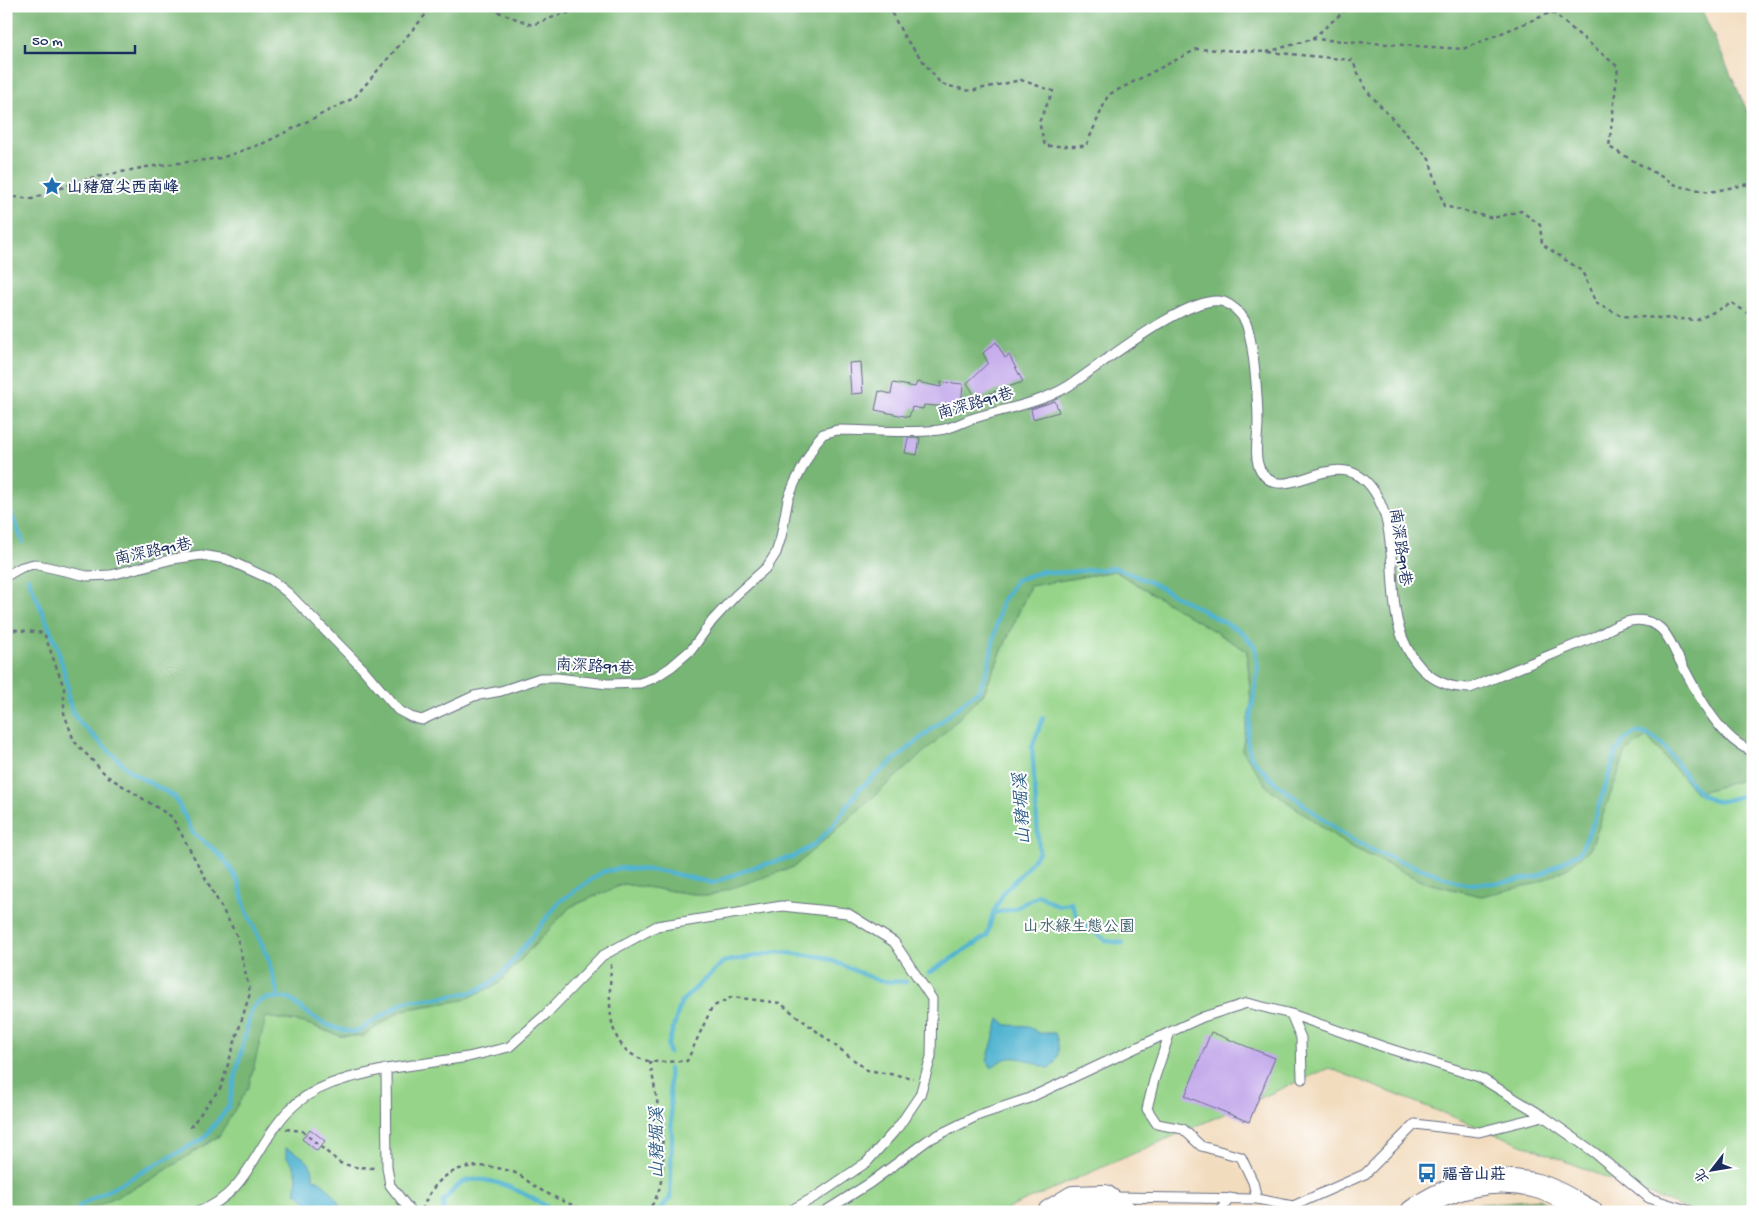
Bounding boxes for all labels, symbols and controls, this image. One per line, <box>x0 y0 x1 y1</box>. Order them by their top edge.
scale bar <box>25 22 135 54</box>
text: 50 m <box>32 33 63 51</box>
place icon: 山豬窟尖西南峰 <box>41 175 63 197</box>
place label: 山豬窟尖西南峰 <box>67 178 179 199</box>
street label: 南深路91巷 <box>935 383 1016 425</box>
street label: 南深路91巷 <box>1384 507 1415 588</box>
street label: 南深路91巷 <box>113 534 194 571</box>
street label: 南深路91巷 <box>555 655 635 680</box>
water label: 山豬堀溪 <box>1010 771 1036 845</box>
park label: 山水綠生態公園 <box>1023 917 1135 938</box>
water label: 山豬堀溪 <box>647 1106 669 1179</box>
north arrow <box>1686 1146 1736 1196</box>
bus stop icon: 福音山莊 <box>1416 1162 1438 1184</box>
place label: 福音山莊 <box>1442 1165 1506 1186</box>
text: 北 <box>1692 1165 1714 1186</box>

